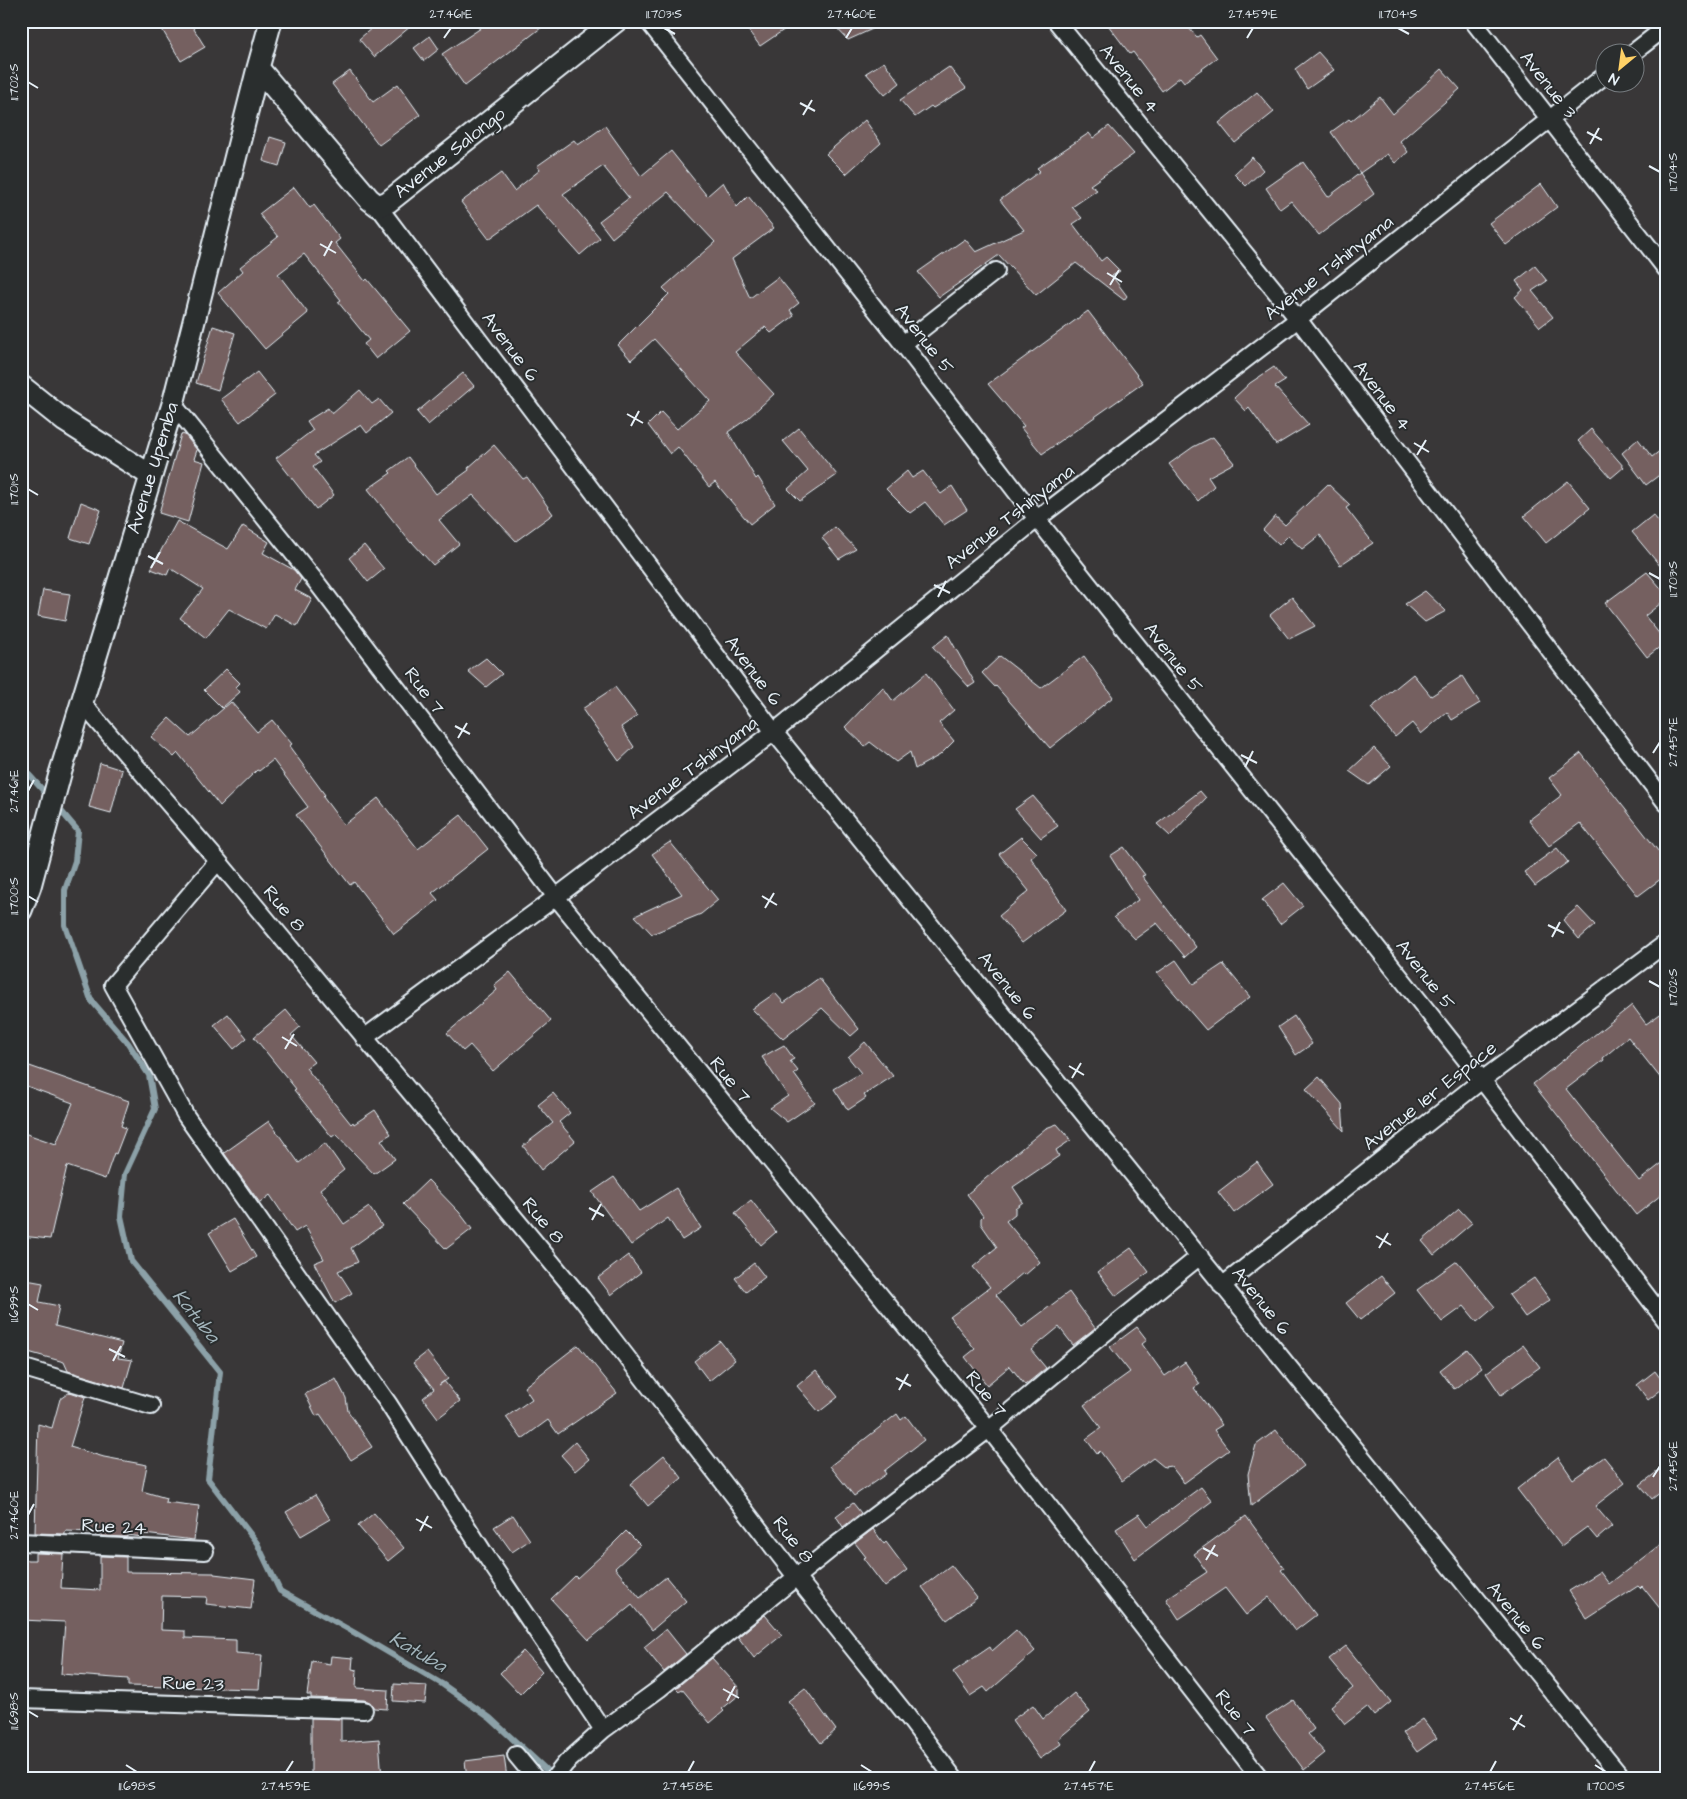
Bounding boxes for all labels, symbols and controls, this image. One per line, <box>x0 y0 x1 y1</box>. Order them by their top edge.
text: 27.461°E <box>430 6 472 23</box>
text: 11.703°S <box>646 6 682 23</box>
text: 27.460°E <box>828 6 876 23</box>
text: 27.459°E <box>1228 6 1278 23</box>
text: 11.704°S <box>1379 6 1417 23</box>
street label: Avenue 4 <box>1093 39 1165 120</box>
north arrow <box>1594 42 1644 92</box>
street label: Avenue 3 <box>1513 46 1583 125</box>
text: 11.702°S <box>6 63 23 100</box>
text: N <box>1605 68 1623 89</box>
street label: Avenue Salongo <box>389 101 512 206</box>
text: 11.704°S <box>1665 153 1682 191</box>
street label: Avenue Tshinyama <box>1259 209 1400 328</box>
street label: Avenue 5 <box>888 298 960 380</box>
street label: Avenue 6 <box>475 306 545 388</box>
street label: Avenue 4 <box>1346 355 1418 437</box>
street label: Avenue Upemba <box>120 399 186 537</box>
street label: Avenue Tshinyama <box>940 458 1081 577</box>
text: 11.701°S <box>6 473 23 505</box>
text: 11.703°S <box>1665 561 1682 597</box>
street label: Avenue 5 <box>1137 617 1209 699</box>
street label: Avenue 6 <box>718 630 788 712</box>
street label: Rue 7 <box>397 662 451 720</box>
street label: Avenue Tshinyama <box>622 710 765 827</box>
text: 27.457°E <box>1665 717 1682 767</box>
text: 27.461°E <box>6 770 23 812</box>
text: 11.700°S <box>6 877 23 915</box>
street label: Rue 8 <box>256 880 312 938</box>
street label: Avenue 5 <box>1389 934 1461 1016</box>
street label: Avenue 6 <box>971 946 1043 1026</box>
text: 11.702°S <box>1665 968 1682 1005</box>
street label: Avenue 1er Espace <box>1357 1035 1503 1157</box>
street label: Rue 7 <box>703 1051 757 1109</box>
street label: Rue 8 <box>515 1192 571 1250</box>
street label: Avenue 6 <box>1225 1261 1297 1341</box>
water label: Katuba <box>166 1283 227 1350</box>
text: 11.699°S <box>6 1286 23 1322</box>
street label: Rue 7 <box>959 1365 1013 1423</box>
text: 27.456°E <box>1665 1441 1682 1491</box>
text: 27.460°E <box>6 1491 23 1539</box>
street label: Rue 8 <box>766 1511 820 1569</box>
street label: Rue 24 <box>81 1512 147 1542</box>
street label: Avenue 6 <box>1480 1576 1552 1656</box>
water label: Katuba <box>384 1624 453 1680</box>
street label: Rue 23 <box>162 1669 225 1699</box>
street label: Rue 7 <box>1208 1684 1262 1742</box>
text: 11.698°S <box>6 1692 23 1730</box>
text: 11.698°S <box>118 1778 156 1795</box>
text: 27.459°E <box>261 1778 311 1795</box>
text: 27.458°E <box>663 1778 713 1795</box>
text: 11.699°S <box>854 1778 890 1795</box>
text: 27.457°E <box>1064 1778 1114 1795</box>
text: 27.456°E <box>1465 1778 1515 1795</box>
text: 11.700°S <box>1587 1778 1625 1795</box>

